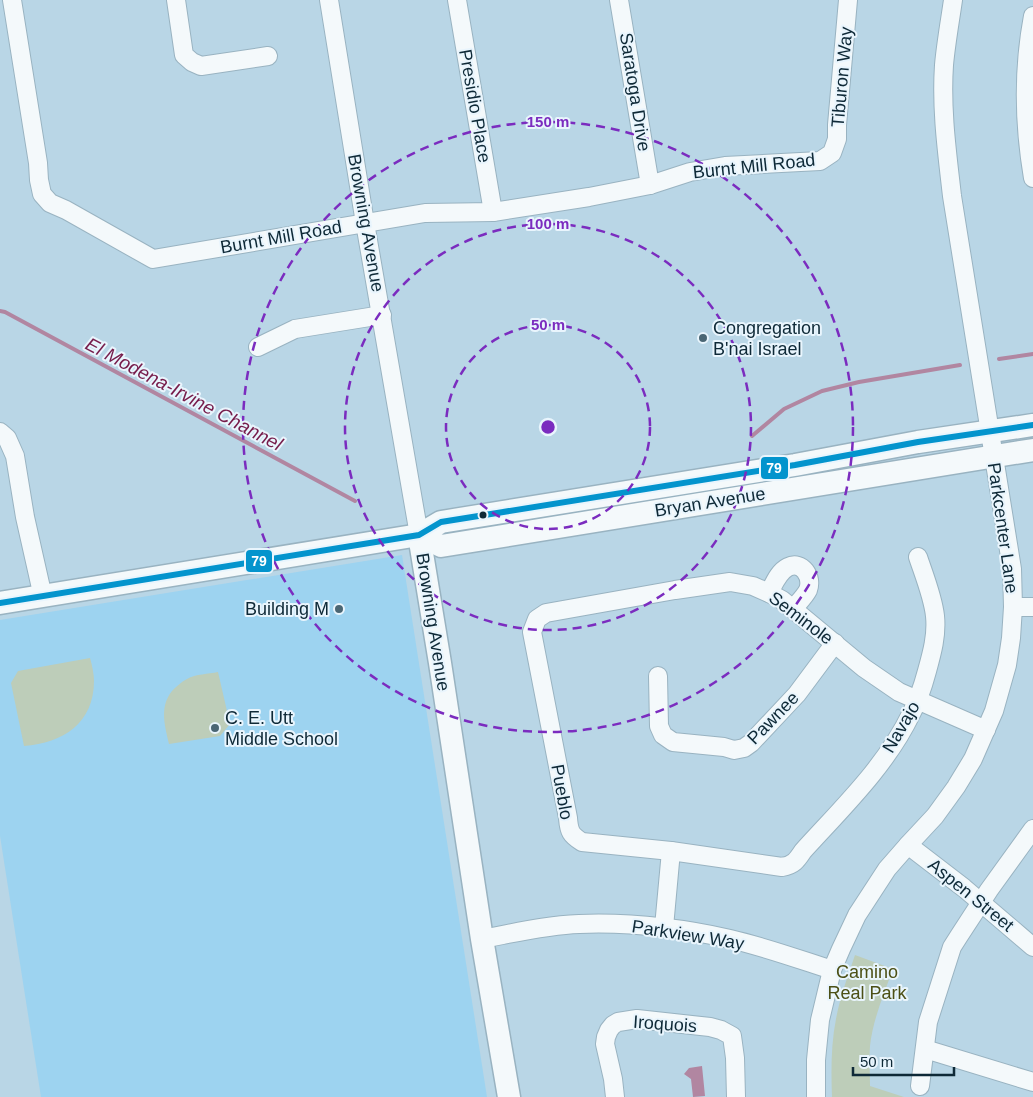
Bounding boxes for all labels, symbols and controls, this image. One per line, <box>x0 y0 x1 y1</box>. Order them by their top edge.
street label: Tiburon Way <box>828 26 856 128</box>
street label: Saratoga Drive <box>616 31 654 153</box>
street label: Presidio Place <box>455 48 495 164</box>
text: 150 m <box>527 113 569 130</box>
street label: Burnt Mill Road <box>692 150 816 182</box>
street label: Browning Avenue <box>344 152 388 294</box>
text: 100 m <box>527 215 569 232</box>
street label: Burnt Mill Road <box>219 216 343 258</box>
text: 50 m <box>531 316 565 333</box>
place label: Congregation B'nai Israel <box>713 318 821 359</box>
marker: Congregation B'nai Israel <box>697 332 709 344</box>
water label: El Modena-Irvine Channel <box>82 333 287 455</box>
centre of rings <box>539 418 557 436</box>
line badge: 79 <box>760 456 789 480</box>
text: 79 <box>766 460 782 476</box>
street label: Parkcenter Lane <box>984 461 1022 595</box>
street label: Bryan Avenue <box>653 483 767 521</box>
unlabelled marker <box>478 510 488 520</box>
line badge: 79 <box>245 549 273 573</box>
street label: Browning Avenue <box>412 551 454 693</box>
text: 79 <box>251 553 267 569</box>
street label: Seminole <box>765 587 837 649</box>
place label: Building M <box>245 599 329 619</box>
marker: Building M <box>333 603 345 615</box>
street label: Pawnee <box>743 688 803 748</box>
street label: Navajo <box>878 698 924 756</box>
place label: C. E. Utt Middle School <box>225 708 338 749</box>
marker: C. E. Utt Middle School <box>209 722 221 734</box>
street label: Pueblo <box>547 763 577 821</box>
street label: Aspen Street <box>924 854 1018 936</box>
street label: Parkview Way <box>630 916 746 954</box>
park label: Camino Real Park <box>827 962 908 1003</box>
street label: Iroquois <box>632 1012 698 1036</box>
scale bar <box>853 1044 954 1076</box>
text: 50 m <box>860 1053 893 1070</box>

